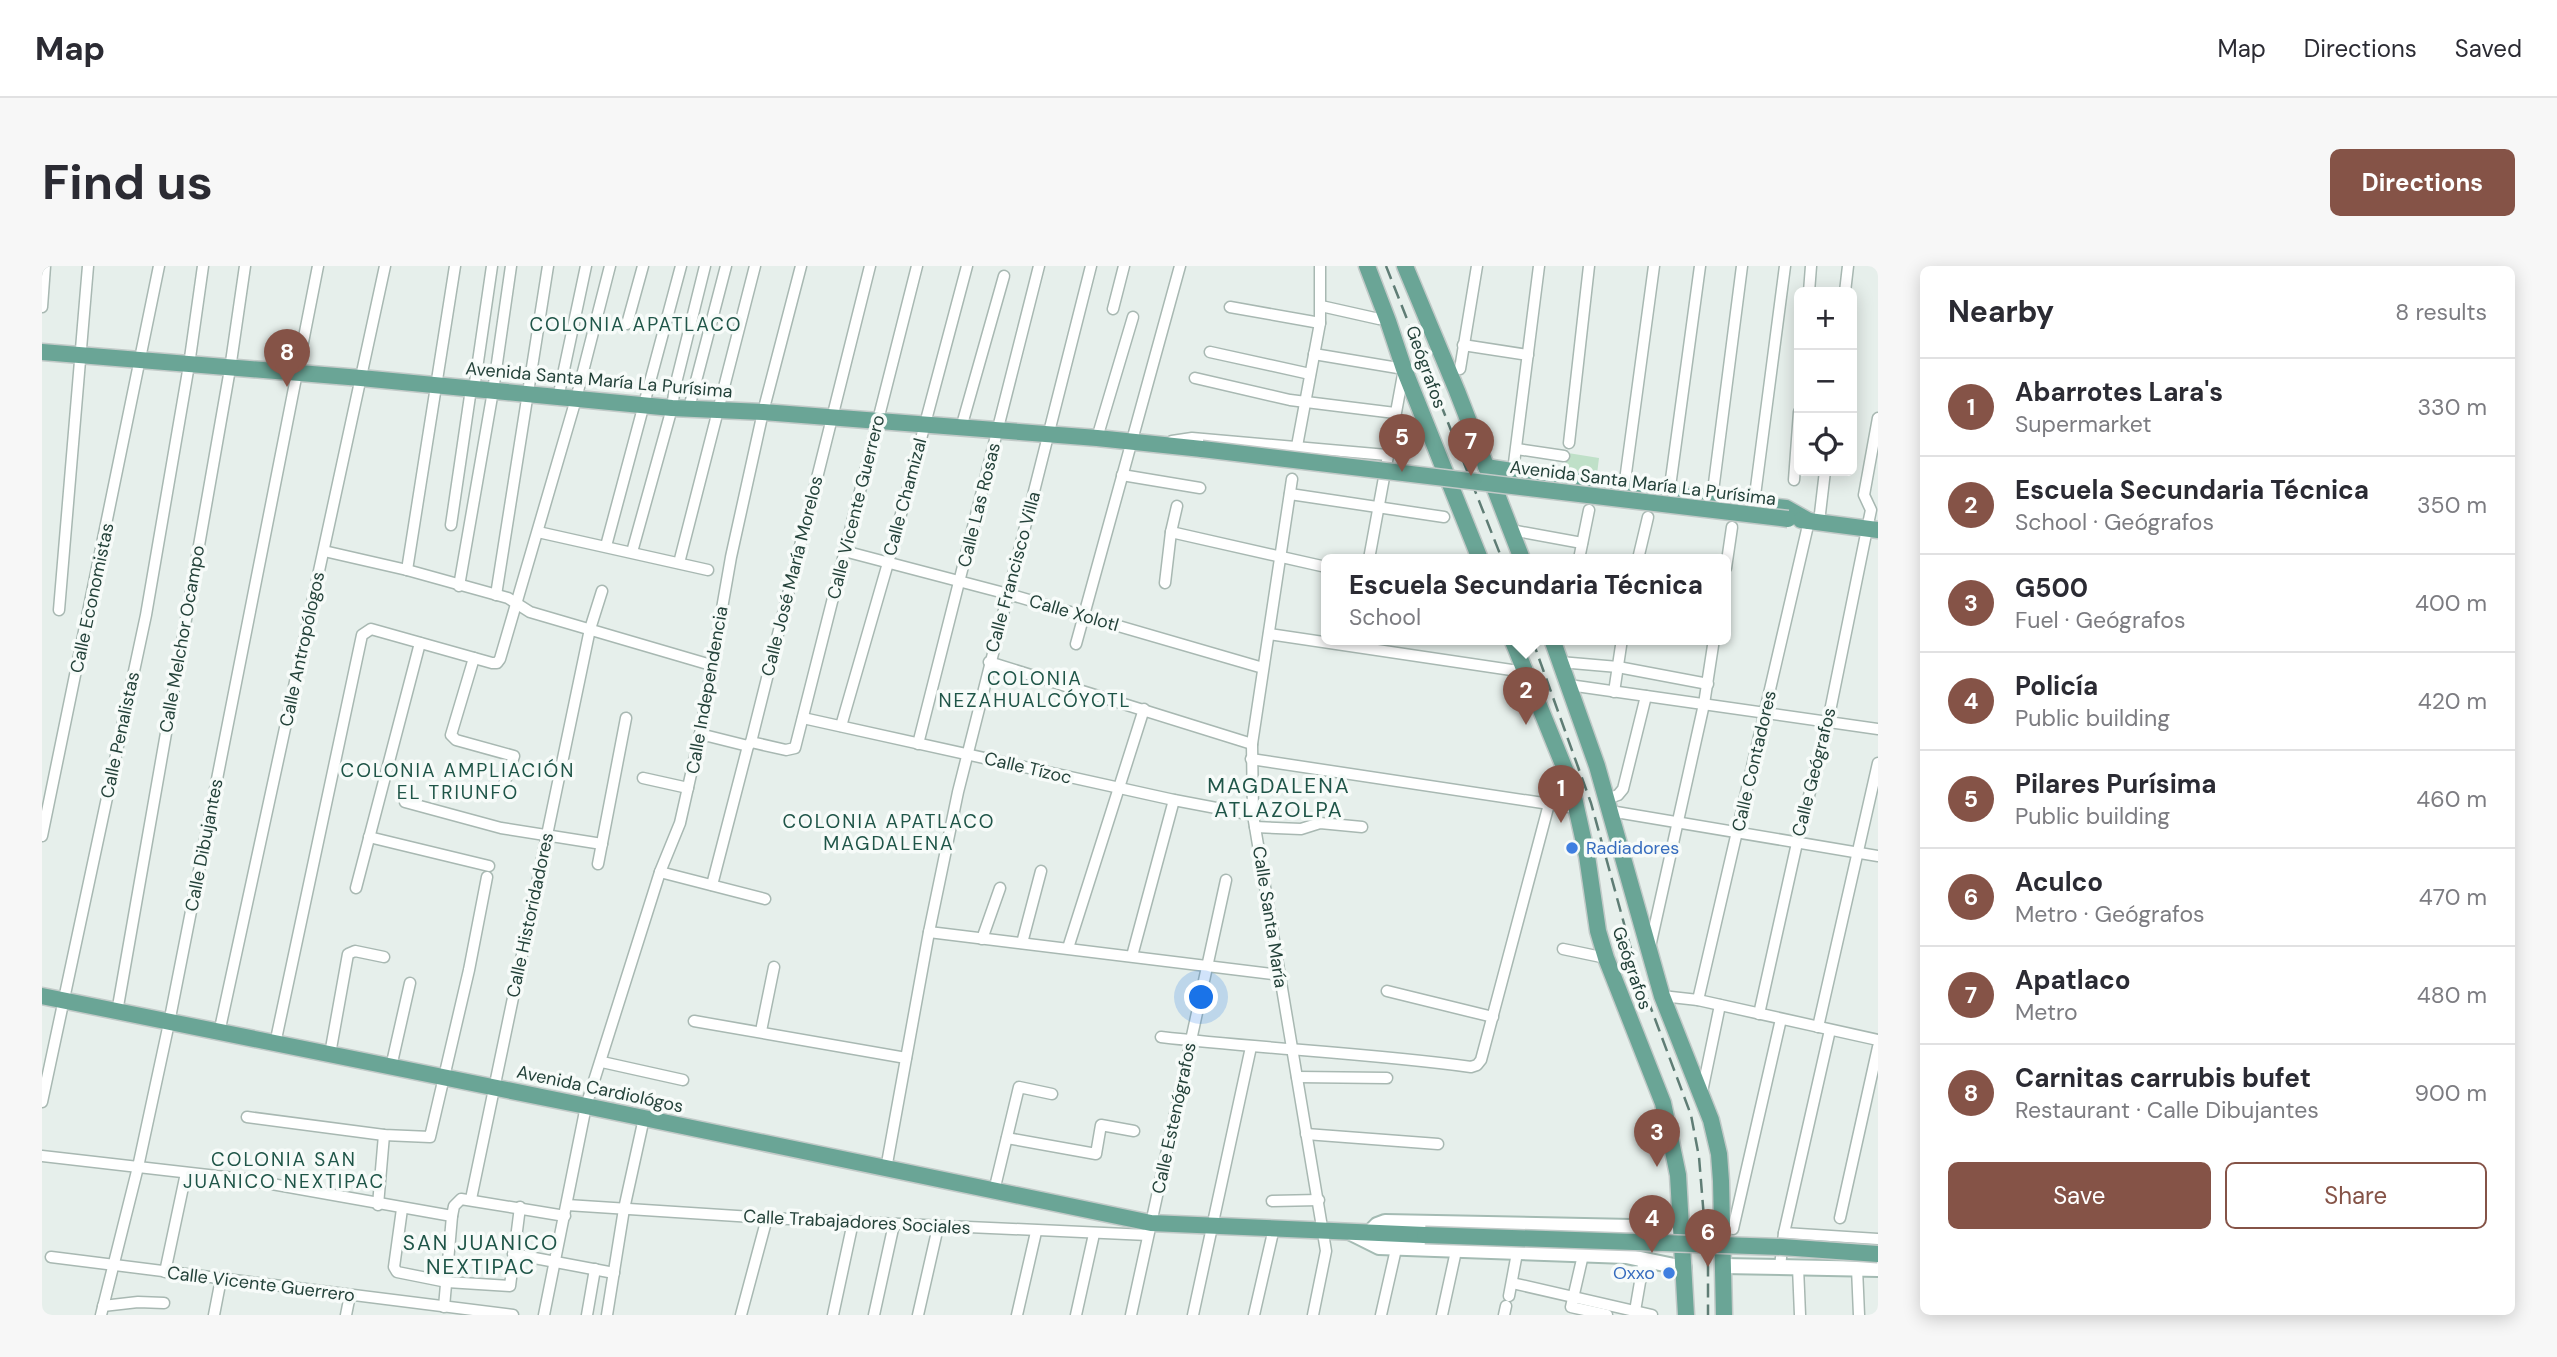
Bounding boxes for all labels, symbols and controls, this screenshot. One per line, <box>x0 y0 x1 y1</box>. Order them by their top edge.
text: Map <box>35 27 105 70</box>
text: Map <box>2218 33 2266 64</box>
text: Directions <box>2304 33 2417 64</box>
text: Saved <box>2455 33 2522 64</box>
button: Directions <box>2330 149 2515 216</box>
text: Find us <box>42 150 213 214</box>
map controls <box>1794 287 1857 476</box>
button: + <box>1794 287 1857 350</box>
text: Nearby <box>1948 292 2054 331</box>
text: 8 results <box>2395 297 2487 327</box>
district label: COLONIA APATLACO <box>530 312 743 337</box>
street label: Geógrafos <box>1400 322 1452 412</box>
pin: 8 <box>264 329 310 387</box>
button: − <box>1794 350 1857 413</box>
street label: Avenida Santa María La Purísima <box>465 356 733 404</box>
text: Abarrotes Lara's <box>2015 375 2223 409</box>
text: 1 <box>1967 392 1975 422</box>
text: 330 m <box>2417 392 2487 422</box>
text: Supermarket <box>2015 409 2151 439</box>
street label: Calle Vicente Guerrero <box>821 412 891 602</box>
button: locate <box>1794 413 1857 476</box>
pin: 5 <box>1379 414 1425 472</box>
pin: 7 <box>1448 418 1494 476</box>
street label: Calle Chamizal <box>878 435 932 559</box>
street label: Calle Las Rosas <box>952 440 1006 570</box>
street label: Avenida Santa María La Purísima <box>1509 455 1777 511</box>
street label: Calle José María Morelos <box>755 473 829 679</box>
text: Escuela Secundaria Técnica <box>2015 473 2369 507</box>
street label: Calle Francisco Villa <box>980 489 1046 655</box>
text: 2 <box>1964 490 1978 520</box>
text: 350 m <box>2417 490 2487 520</box>
text: School · Geógrafos <box>2015 507 2214 537</box>
street label: Calle Economistas <box>64 521 120 675</box>
street label: Calle Melchor Ocampo <box>154 543 210 735</box>
popup <box>1321 554 1731 645</box>
text: Escuela Secundaria Técnica <box>1349 568 1703 602</box>
street label: Calle Antropólogos <box>274 569 330 729</box>
text: G500 <box>2015 571 2088 605</box>
text: 3 <box>1964 588 1978 618</box>
text: 400 m <box>2415 588 2487 618</box>
street label: Calle Xolotl <box>1026 589 1122 637</box>
text: School <box>1349 602 1421 632</box>
street label: Calle Independencia <box>680 604 734 776</box>
text: Fuel · Geógrafos <box>2015 605 2186 635</box>
district label: COLONIA NEZAHUALCÓYOTL <box>938 666 1132 713</box>
pin: 2 <box>1503 667 1549 725</box>
street label: Calle Penalistas <box>95 669 145 801</box>
text: Policía <box>2015 669 2098 703</box>
text: 4 <box>1964 686 1978 716</box>
text: 420 m <box>2418 686 2487 716</box>
street label: Calle Contadores <box>1726 688 1782 834</box>
text: Public building <box>2015 703 2170 733</box>
street label: Calle Geógrafos <box>1786 705 1842 839</box>
street label: Calle Tízoc <box>982 746 1074 790</box>
district label: COLONIA AMPLIACIÓN EL TRIUNFO <box>341 758 575 805</box>
pin: 1 <box>1538 765 1584 823</box>
text: Pilares Purísima <box>2015 767 2217 801</box>
district label: MAGDALENA ATLAZOLPA <box>1207 772 1351 824</box>
street label: Calle Dibujantes <box>179 777 229 913</box>
text: 5 <box>1964 784 1978 814</box>
text: 460 m <box>2416 784 2487 814</box>
text: Public building <box>2015 801 2170 831</box>
district label: COLONIA APATLACO MAGDALENA <box>783 809 996 856</box>
street label: Calle Historidadores <box>501 830 559 1000</box>
place label: Radiadores <box>1586 836 1679 860</box>
marker: Radiadores <box>1564 840 1580 856</box>
street label: Calle Santa María <box>1247 844 1293 990</box>
text: Aculco <box>2015 865 2103 899</box>
text: 6 <box>1964 882 1978 912</box>
text: 470 m <box>2419 882 2487 912</box>
text: Metro · Geógrafos <box>2015 899 2205 929</box>
street label: Geógrafos <box>1607 923 1657 1013</box>
text: Apatlaco <box>2015 963 2131 997</box>
your location <box>1184 980 1218 1014</box>
text: 7 <box>1965 980 1977 1010</box>
text: 480 m <box>2417 980 2487 1010</box>
text: Metro <box>2015 997 2078 1027</box>
street label: Calle Estenógrafos <box>1146 1040 1202 1196</box>
street label: Avenida Cardiológos <box>514 1060 686 1118</box>
text: Carnitas carrubis bufet <box>2015 1061 2311 1095</box>
text: 8 <box>1964 1078 1978 1108</box>
text: 900 m <box>2414 1078 2487 1108</box>
text: Restaurant · Calle Dibujantes <box>2015 1095 2319 1125</box>
pin: 3 <box>1634 1109 1680 1167</box>
district label: COLONIA SAN JUANICO NEXTIPAC <box>183 1147 385 1194</box>
button: Save <box>1948 1162 2211 1229</box>
button: Share <box>2225 1162 2487 1229</box>
pin: 4 <box>1629 1195 1675 1253</box>
street label: Calle Trabajadores Sociales <box>743 1204 971 1240</box>
pin: 6 <box>1685 1209 1731 1267</box>
district label: SAN JUANICO NEXTIPAC <box>403 1229 559 1281</box>
street label: Calle Vicente Guerrero <box>166 1261 356 1307</box>
place label: Oxxo <box>1613 1261 1655 1285</box>
marker: Oxxo <box>1661 1265 1677 1281</box>

